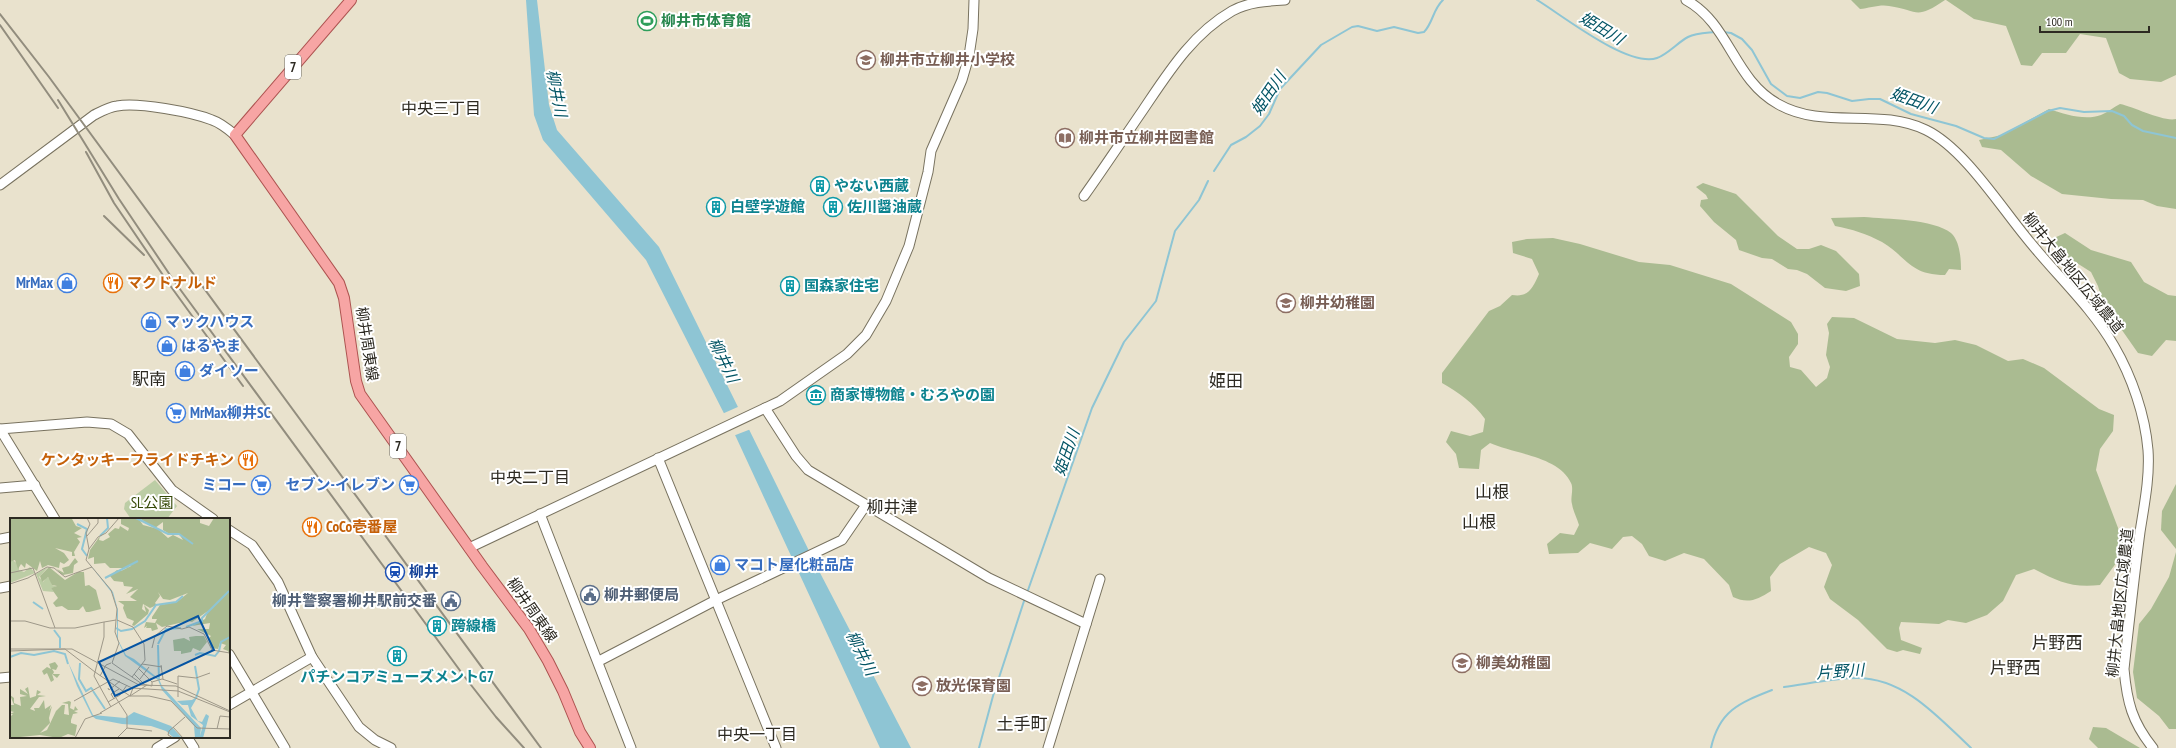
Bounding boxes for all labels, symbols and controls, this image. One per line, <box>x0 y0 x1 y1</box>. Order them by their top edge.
water label: 姫田川 <box>1576 7 1629 50</box>
scale bar <box>2040 8 2149 34</box>
sports icon: 柳井市体育館 <box>636 10 658 32</box>
place label: 柳井市体育館 <box>661 11 751 30</box>
text: 100 m <box>2046 14 2073 29</box>
school or university icon: 柳井市立柳井小学校 <box>855 49 877 71</box>
place label: 柳井市立柳井小学校 <box>880 50 1015 69</box>
road number: 7 <box>285 55 301 79</box>
water label: 姫田川 <box>1246 66 1291 118</box>
water label: 柳井川 <box>543 68 572 120</box>
water label: 姫田川 <box>1888 82 1942 118</box>
district label: 中央三丁目 <box>401 98 481 118</box>
library icon: 柳井市立柳井図書館 <box>1054 127 1076 149</box>
place label: 柳井市立柳井図書館 <box>1079 128 1214 147</box>
building icon: やない西蔵 <box>809 175 831 197</box>
place label: やない西蔵 <box>834 176 909 195</box>
building icon: 白壁学遊館 <box>705 196 727 218</box>
building icon: 佐川醤油蔵 <box>822 196 844 218</box>
place label: 白壁学遊館 <box>730 197 805 216</box>
place label: 佐川醤油蔵 <box>847 197 922 216</box>
street label: 柳井大畠地区広域農道 <box>2019 208 2128 337</box>
shop icon: MrMax <box>56 272 78 294</box>
restaurant icon: マクドナルド <box>102 272 124 294</box>
place label: MrMax <box>16 273 53 292</box>
place label: マクドナルド <box>127 273 217 292</box>
building icon: 国森家住宅 <box>779 275 801 297</box>
place label: 国森家住宅 <box>804 276 879 295</box>
school or university icon: 柳井幼稚園 <box>1275 292 1297 314</box>
place label: 柳井幼稚園 <box>1300 293 1375 312</box>
street label: 柳井周東線 <box>352 305 383 382</box>
shop icon: マックハウス <box>140 311 162 333</box>
place label: マックハウス <box>165 312 254 331</box>
water label: 柳井川 <box>704 334 744 388</box>
shop icon: はるやま <box>156 335 178 357</box>
place label: はるやま <box>181 336 241 355</box>
shop icon: ダイソー <box>174 360 196 382</box>
place label: ダイソー <box>199 361 259 380</box>
district label: 駅南 <box>132 368 166 390</box>
district label: 姫田 <box>1209 370 1243 392</box>
museum icon: 商家博物館・むろやの園 <box>805 384 827 406</box>
place label: 商家博物館・むろやの園 <box>830 385 995 404</box>
supermarket icon: MrMax柳井SC <box>165 402 187 424</box>
place label: MrMax柳井SC <box>190 403 271 422</box>
water label: 姫田川 <box>1049 424 1084 478</box>
road number: 7 <box>390 434 406 458</box>
restaurant icon: ケンタッキーフライドチキン <box>237 449 259 471</box>
place label: ケンタッキーフライドチキン <box>41 450 234 469</box>
district label: 中央二丁目 <box>490 467 570 487</box>
supermarket icon: ミコー <box>250 474 272 496</box>
supermarket icon: セブン-イレブン <box>398 474 420 496</box>
place label: ミコー <box>202 475 247 494</box>
place label: セブン-イレブン <box>286 475 395 494</box>
district label: 山根 <box>1475 481 1509 503</box>
park label: SL公園 <box>131 493 173 512</box>
district label: 柳井津 <box>867 496 918 518</box>
district label: 山根 <box>1462 511 1496 533</box>
restaurant icon: CoCo壱番屋 <box>301 516 323 538</box>
place label: CoCo壱番屋 <box>326 517 397 536</box>
inset map <box>10 518 230 738</box>
street label: 柳井大畠地区広域農道 <box>2102 527 2137 679</box>
shop icon: マコト屋化粧品店 <box>709 554 731 576</box>
place label: マコト屋化粧品店 <box>734 555 854 574</box>
station icon: 柳井 <box>384 561 406 583</box>
place label: 柳井 <box>409 562 439 581</box>
street label: 柳井周東線 <box>503 574 562 646</box>
public building icon: 柳井郵便局 <box>579 584 601 606</box>
place label: 柳井郵便局 <box>604 585 679 604</box>
public building icon: 柳井警察署柳井駅前交番 <box>440 590 462 612</box>
place label: 柳井警察署柳井駅前交番 <box>272 591 437 610</box>
building icon: 跨線橋 <box>426 615 448 637</box>
place label: 跨線橋 <box>451 616 497 635</box>
water label: 柳井川 <box>842 627 883 681</box>
district label: 片野西 <box>2032 632 2083 654</box>
building icon: パチンコアミューズメントG7 <box>386 645 408 667</box>
school or university icon: 柳美幼稚園 <box>1451 652 1473 674</box>
place label: 柳美幼稚園 <box>1476 653 1551 672</box>
district label: 片野西 <box>1990 657 2041 679</box>
water label: 片野川 <box>1815 659 1867 683</box>
place label: パチンコアミューズメントG7 <box>300 667 494 686</box>
school or university icon: 放光保育園 <box>911 675 933 697</box>
place label: 放光保育園 <box>936 676 1011 695</box>
district label: 土手町 <box>997 713 1048 735</box>
district label: 中央一丁目 <box>717 724 797 744</box>

